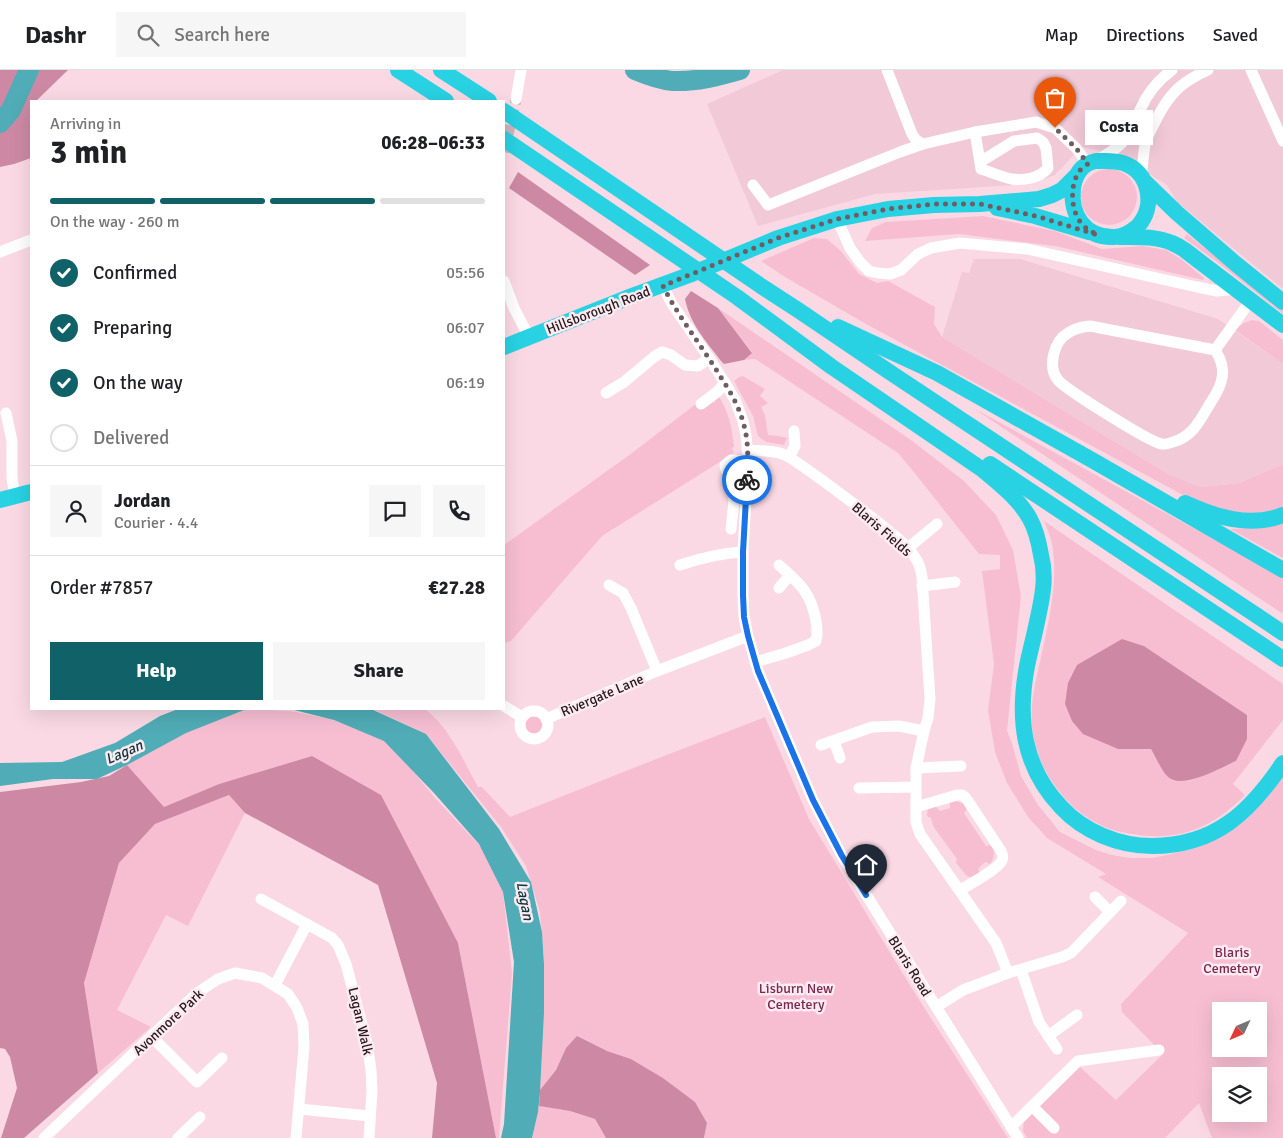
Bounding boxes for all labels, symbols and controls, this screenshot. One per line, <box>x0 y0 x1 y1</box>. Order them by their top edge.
search box <box>116 12 466 57</box>
text: Dashr <box>25 20 86 50</box>
icon: search <box>134 21 162 49</box>
text: Search here <box>174 23 270 47</box>
text: Map <box>1045 24 1078 46</box>
text: Directions <box>1106 24 1185 46</box>
text: Saved <box>1213 24 1258 46</box>
pin <box>1034 77 1076 128</box>
icon: bag <box>1041 84 1069 112</box>
callout: Costa <box>1085 110 1152 146</box>
text: Arriving in <box>50 114 121 134</box>
text: Costa <box>1099 117 1139 137</box>
text: 06:28–06:33 <box>381 131 485 155</box>
text: 3 min <box>50 133 127 172</box>
text: On the way · 260 m <box>50 212 180 232</box>
icon: check <box>50 259 78 287</box>
text: Confirmed <box>93 261 177 285</box>
text: 05:56 <box>446 263 485 283</box>
street label: Hillsborough Road <box>544 283 653 338</box>
icon: check <box>50 314 78 342</box>
text: Preparing <box>93 316 172 340</box>
text: 06:07 <box>446 318 485 338</box>
icon: check <box>50 369 78 397</box>
text: On the way <box>93 371 183 395</box>
text: 06:19 <box>446 373 485 393</box>
text: Delivered <box>93 426 169 450</box>
courier <box>722 455 772 505</box>
icon: bike <box>733 466 761 494</box>
button: person <box>50 485 102 537</box>
button: chat <box>369 485 421 537</box>
button: phone <box>433 485 485 537</box>
text: Jordan <box>114 489 171 513</box>
street label: Blaris Fields <box>848 499 915 560</box>
text: Courier · 4.4 <box>114 513 198 533</box>
text: Order #7857 <box>50 576 153 600</box>
text: €27.28 <box>428 576 485 600</box>
button: Help <box>50 642 263 700</box>
button: Share <box>273 642 485 700</box>
street label: Rivergate Lane <box>558 670 646 721</box>
water label: Lagan <box>103 736 146 768</box>
pin <box>845 844 887 895</box>
icon: home <box>852 851 880 879</box>
water label: Lagan <box>512 880 538 923</box>
street label: Blaris Road <box>884 933 935 1000</box>
park label: Blaris Cemetery <box>1203 944 1261 977</box>
park label: Lisburn New Cemetery <box>759 980 833 1013</box>
street label: Avonmore Park <box>130 986 207 1059</box>
street label: Lagan Walk <box>344 986 377 1057</box>
north arrow <box>1212 1002 1268 1058</box>
map controls <box>1212 1002 1267 1122</box>
button: layers <box>1212 1067 1267 1122</box>

